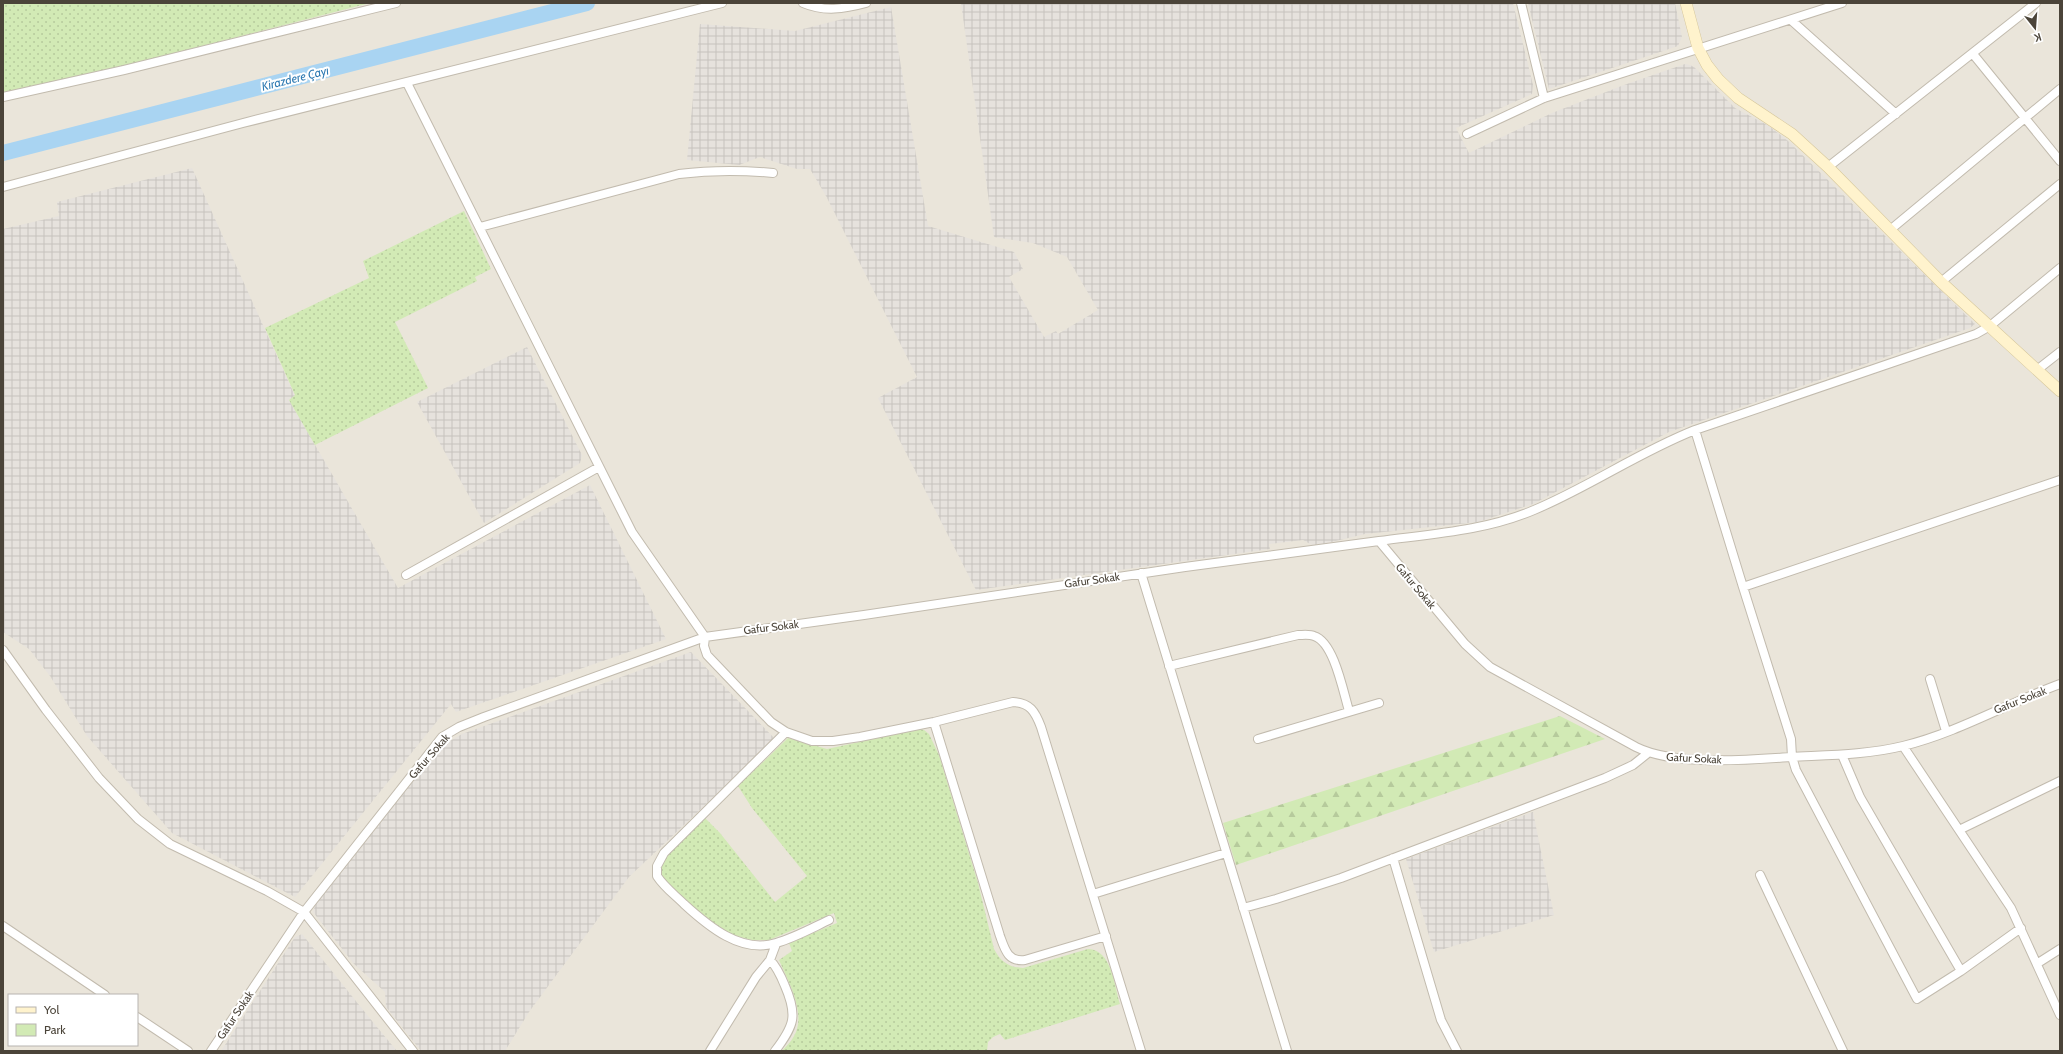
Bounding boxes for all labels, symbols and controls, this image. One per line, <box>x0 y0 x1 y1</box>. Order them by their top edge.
north arrow <box>2015 8 2055 48</box>
text: K <box>2032 30 2043 45</box>
water label: Kirazdere Çayı <box>260 62 331 94</box>
street label: Gafur Sokak <box>1393 560 1439 612</box>
street label: Gafur Sokak <box>1064 569 1121 591</box>
street label: Gafur Sokak <box>743 617 799 637</box>
street label: Gafur Sokak <box>1992 683 2048 717</box>
street label: Gafur Sokak <box>406 730 453 782</box>
street label: Gafur Sokak <box>1666 750 1722 766</box>
street label: Gafur Sokak <box>214 988 256 1042</box>
legend <box>8 994 138 1046</box>
text: Yol <box>43 1002 59 1017</box>
text: Park <box>44 1022 66 1037</box>

